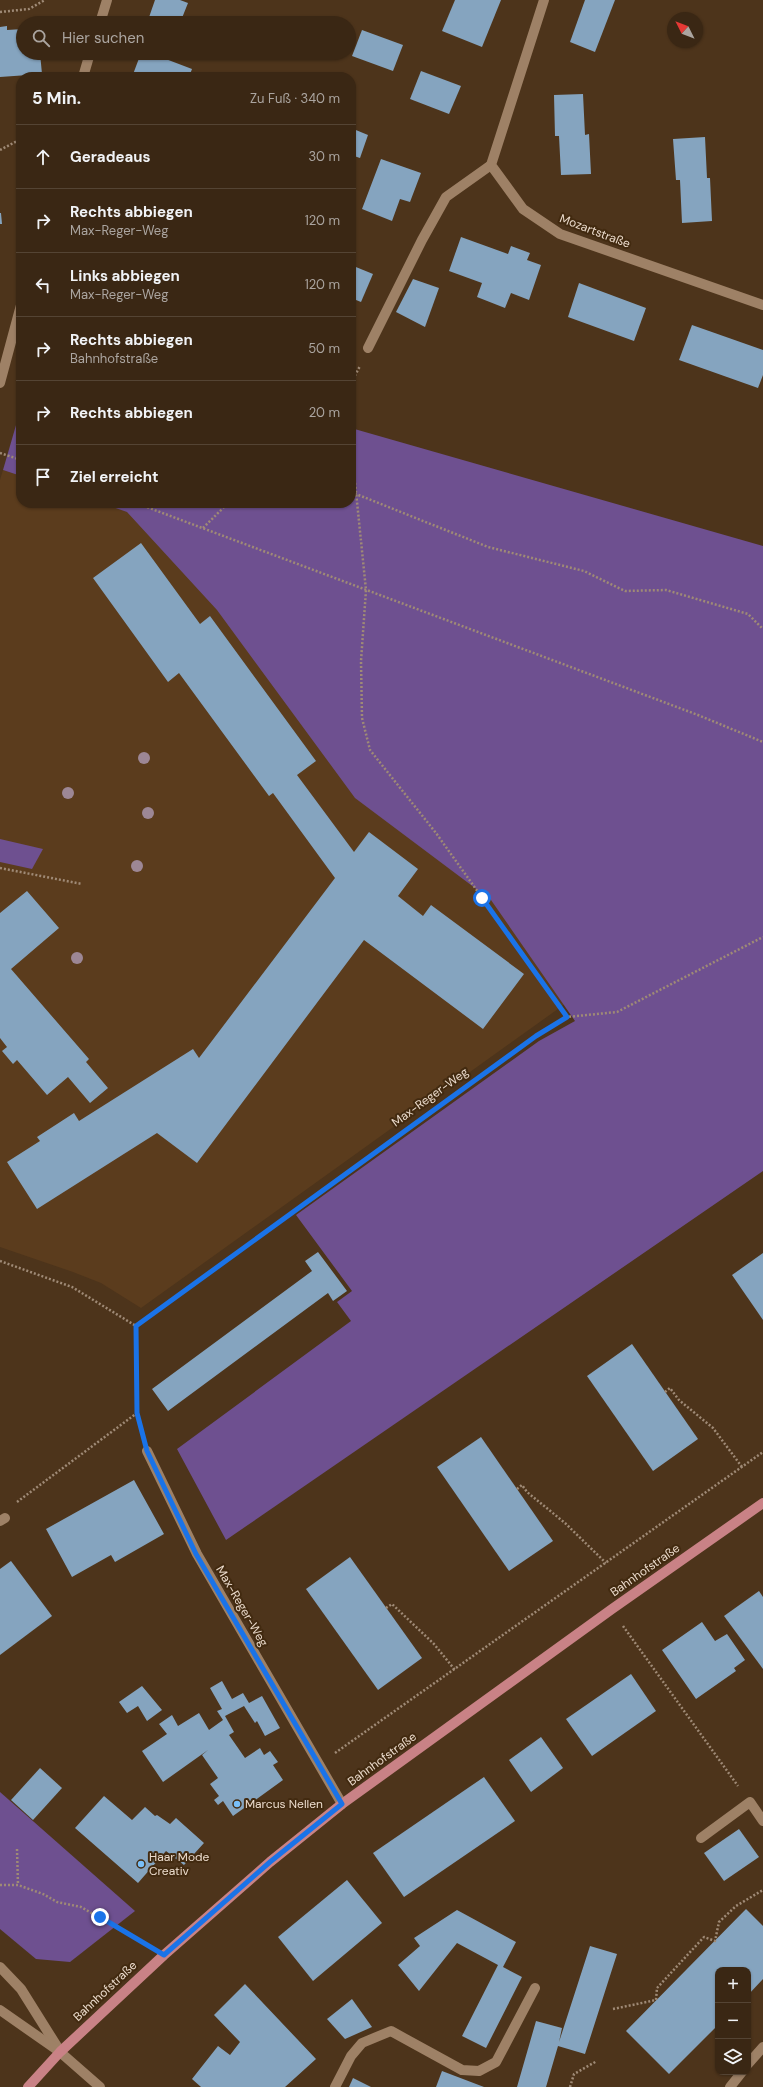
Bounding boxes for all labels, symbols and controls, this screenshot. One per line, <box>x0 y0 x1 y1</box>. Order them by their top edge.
north arrow <box>667 12 703 48</box>
search box <box>16 16 356 60</box>
icon: search <box>30 27 52 49</box>
text: Hier suchen <box>62 28 144 48</box>
text: 5 Min. <box>32 87 81 109</box>
text: Zu Fuß · 340 m <box>250 90 340 107</box>
icon: ahead <box>32 146 54 168</box>
text: Geradeaus <box>70 147 151 167</box>
text: 30 m <box>308 148 340 165</box>
text: Rechts abbiegen <box>70 202 193 222</box>
icon: right <box>32 210 54 232</box>
street label: Mozartstraße <box>557 210 633 252</box>
text: 120 m <box>305 212 340 229</box>
text: Max-Reger-Weg <box>70 222 168 239</box>
text: Links abbiegen <box>70 266 180 286</box>
icon: left <box>32 274 54 296</box>
text: 120 m <box>305 276 340 293</box>
text: Max-Reger-Weg <box>70 286 168 303</box>
text: Rechts abbiegen <box>70 330 193 350</box>
icon: right <box>32 338 54 360</box>
text: 50 m <box>308 340 340 357</box>
text: Bahnhofstraße <box>70 350 158 367</box>
icon: right <box>32 402 54 424</box>
text: Rechts abbiegen <box>70 403 193 423</box>
text: 20 m <box>309 404 340 421</box>
icon: arrive <box>32 466 54 488</box>
text: Ziel erreicht <box>70 467 159 487</box>
route start <box>473 889 491 907</box>
street label: Max-Reger-Weg <box>389 1064 472 1130</box>
street label: Bahnhofstraße <box>607 1540 683 1600</box>
street label: Max-Reger-Weg <box>212 1563 272 1650</box>
street label: Bahnhofstraße <box>344 1728 420 1789</box>
place label: Marcus Nellen <box>245 1796 323 1812</box>
marker: Marcus Nellen <box>232 1799 242 1809</box>
place label: Haar Mode Creativ <box>149 1849 210 1879</box>
marker: Haar Mode Creativ <box>136 1859 146 1869</box>
route end <box>91 1908 109 1926</box>
street label: Bahnhofstraße <box>70 1957 140 2025</box>
map controls <box>715 1967 751 2075</box>
button: + <box>715 1967 751 2003</box>
button: − <box>715 2003 751 2039</box>
button: layers <box>715 2039 751 2075</box>

